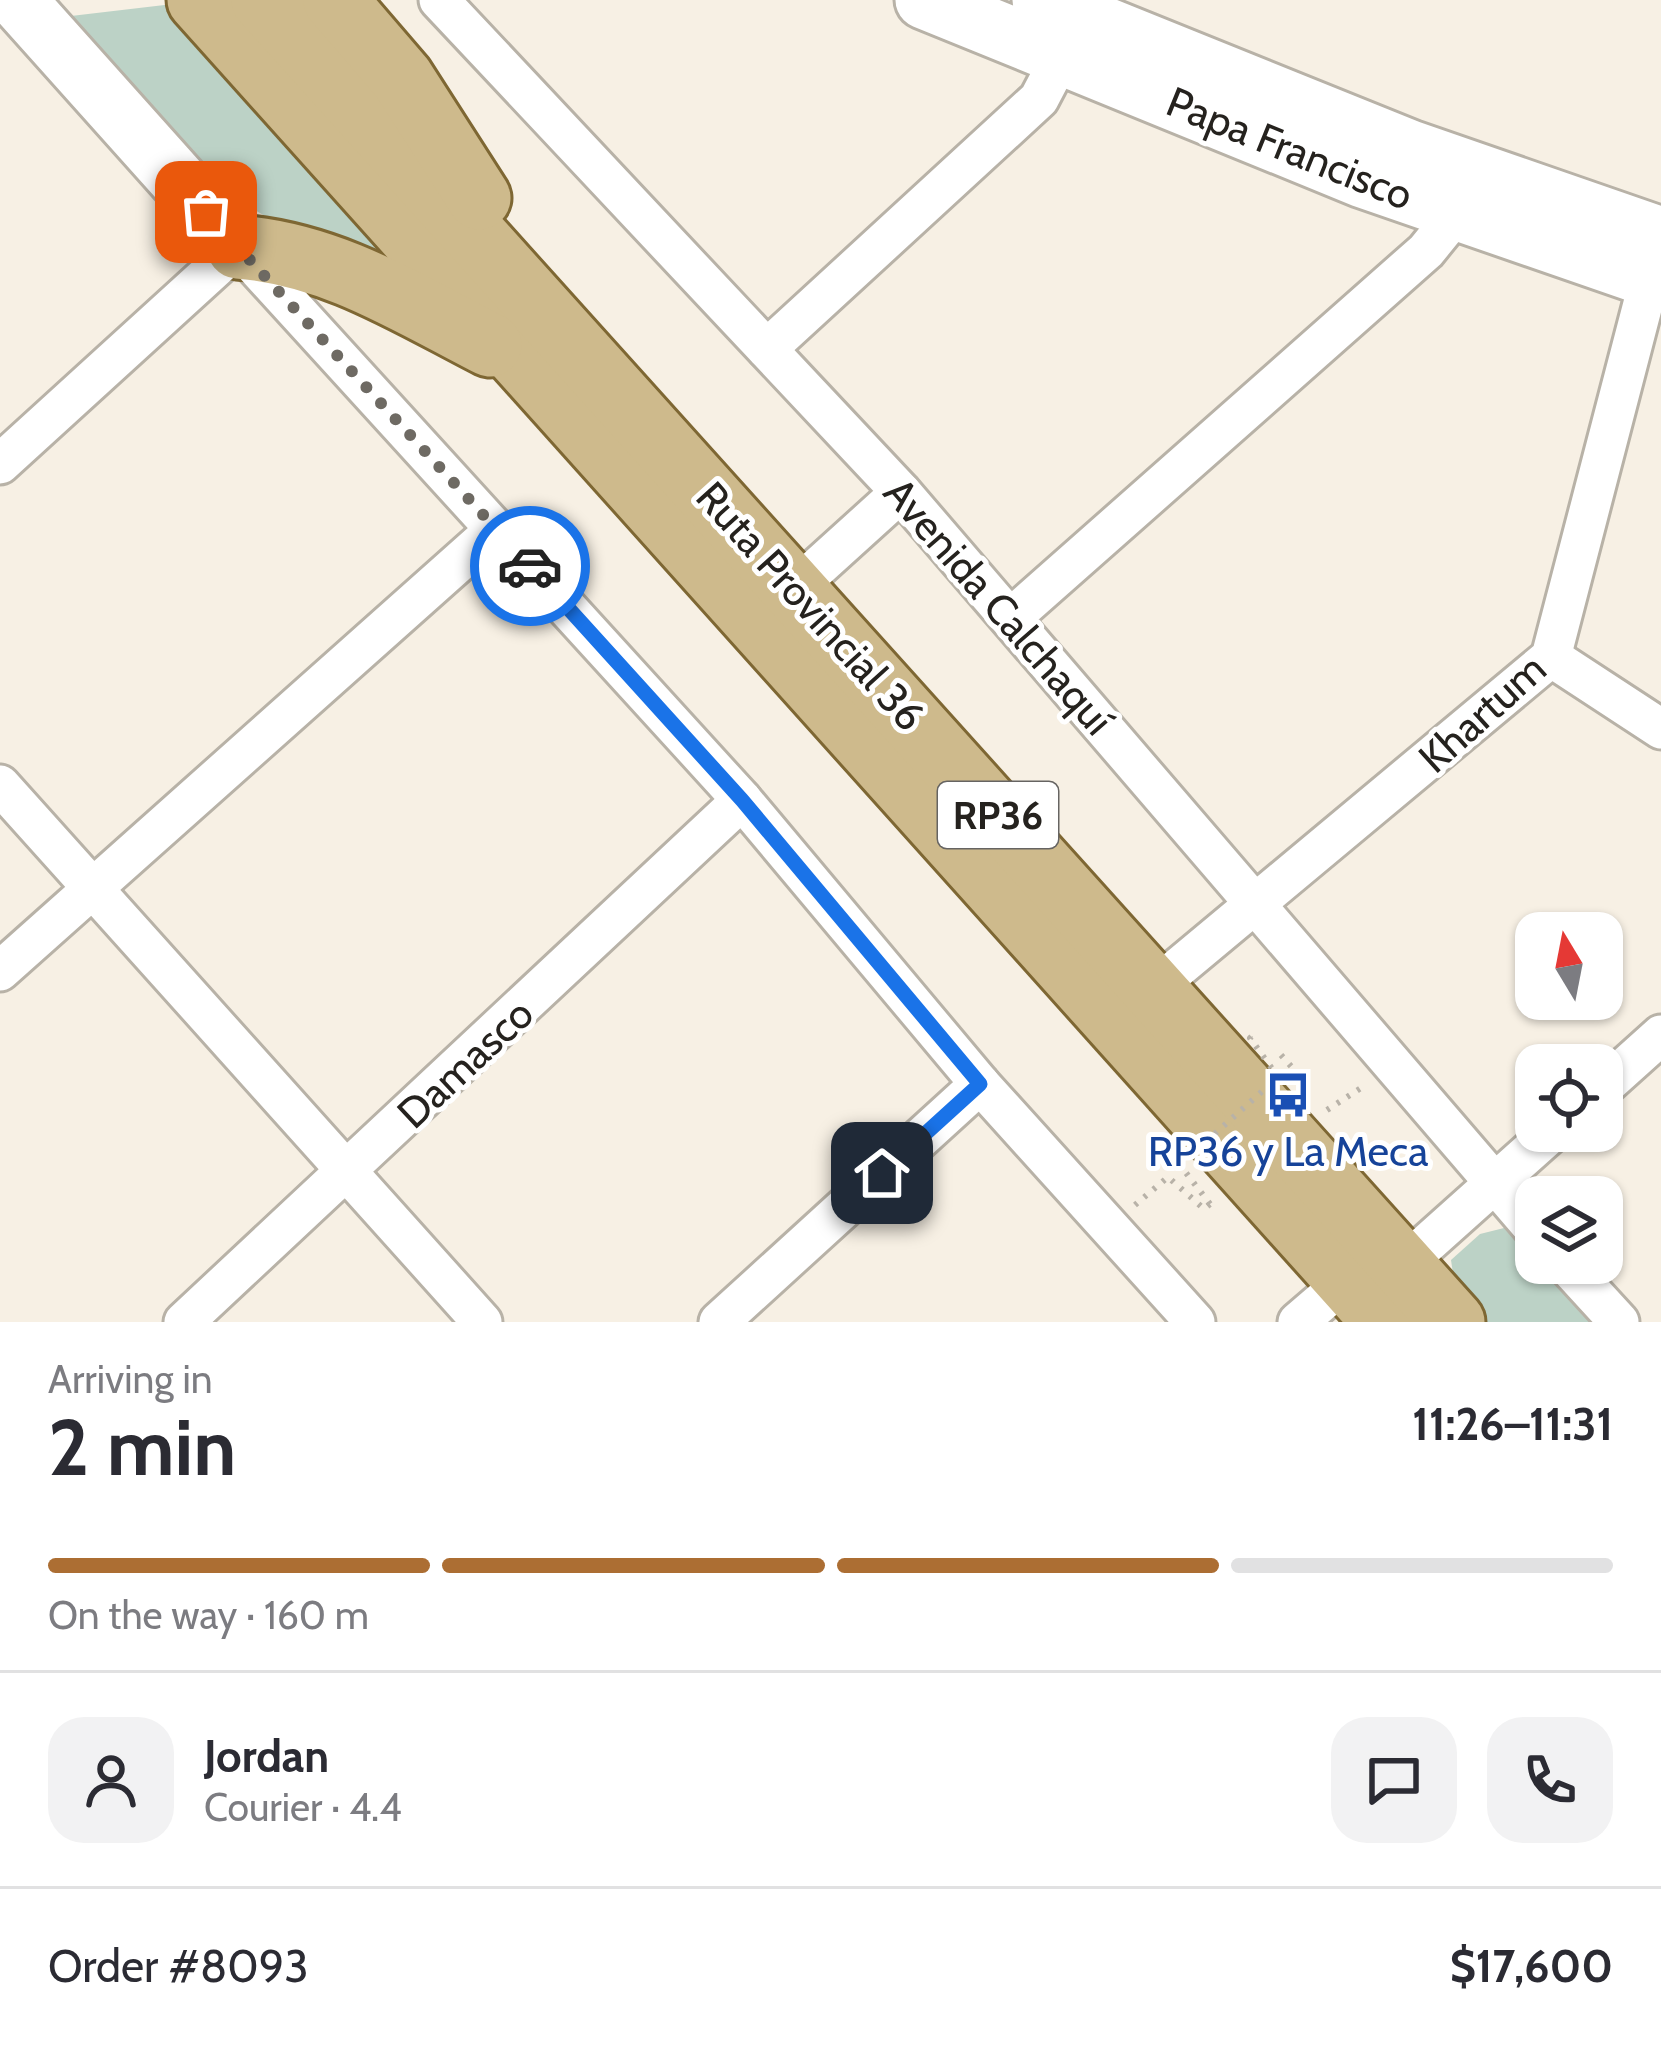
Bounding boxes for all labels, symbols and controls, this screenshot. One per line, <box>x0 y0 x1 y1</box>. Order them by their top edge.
street label: Papa Francisco <box>1159 75 1421 221</box>
pin <box>155 161 257 263</box>
icon: bag <box>173 179 239 245</box>
street label: Avenida Calchaquí <box>873 467 1125 745</box>
street label: Ruta Provincial 36 <box>686 471 936 741</box>
courier <box>470 506 590 626</box>
icon: car <box>497 533 563 599</box>
street label: Khartum <box>1408 643 1556 783</box>
road number: RP36 <box>938 782 1058 848</box>
north arrow <box>1515 912 1623 1020</box>
map controls <box>1515 912 1623 1284</box>
street label: Damasco <box>386 987 544 1139</box>
button: locate <box>1515 1044 1623 1152</box>
bus stop icon: RP36 y La Meca <box>1263 1070 1313 1120</box>
pin <box>831 1122 933 1224</box>
place label: RP36 y La Meca <box>1148 1125 1428 1177</box>
icon: home <box>849 1140 915 1206</box>
button: layers <box>1515 1176 1623 1284</box>
text: Arriving in <box>48 1355 212 1403</box>
text: 11:26–11:31 <box>1412 1397 1613 1451</box>
text: 2 min <box>48 1400 236 1495</box>
text: On the way · 160 m <box>48 1591 369 1639</box>
button: person <box>48 1717 174 1843</box>
button: chat <box>1331 1717 1457 1843</box>
button: phone <box>1487 1717 1613 1843</box>
text: Jordan <box>204 1729 329 1783</box>
text: Courier · 4.4 <box>204 1783 402 1831</box>
text: Order #8093 <box>48 1939 309 1993</box>
text: $17,600 <box>1450 1939 1613 1993</box>

